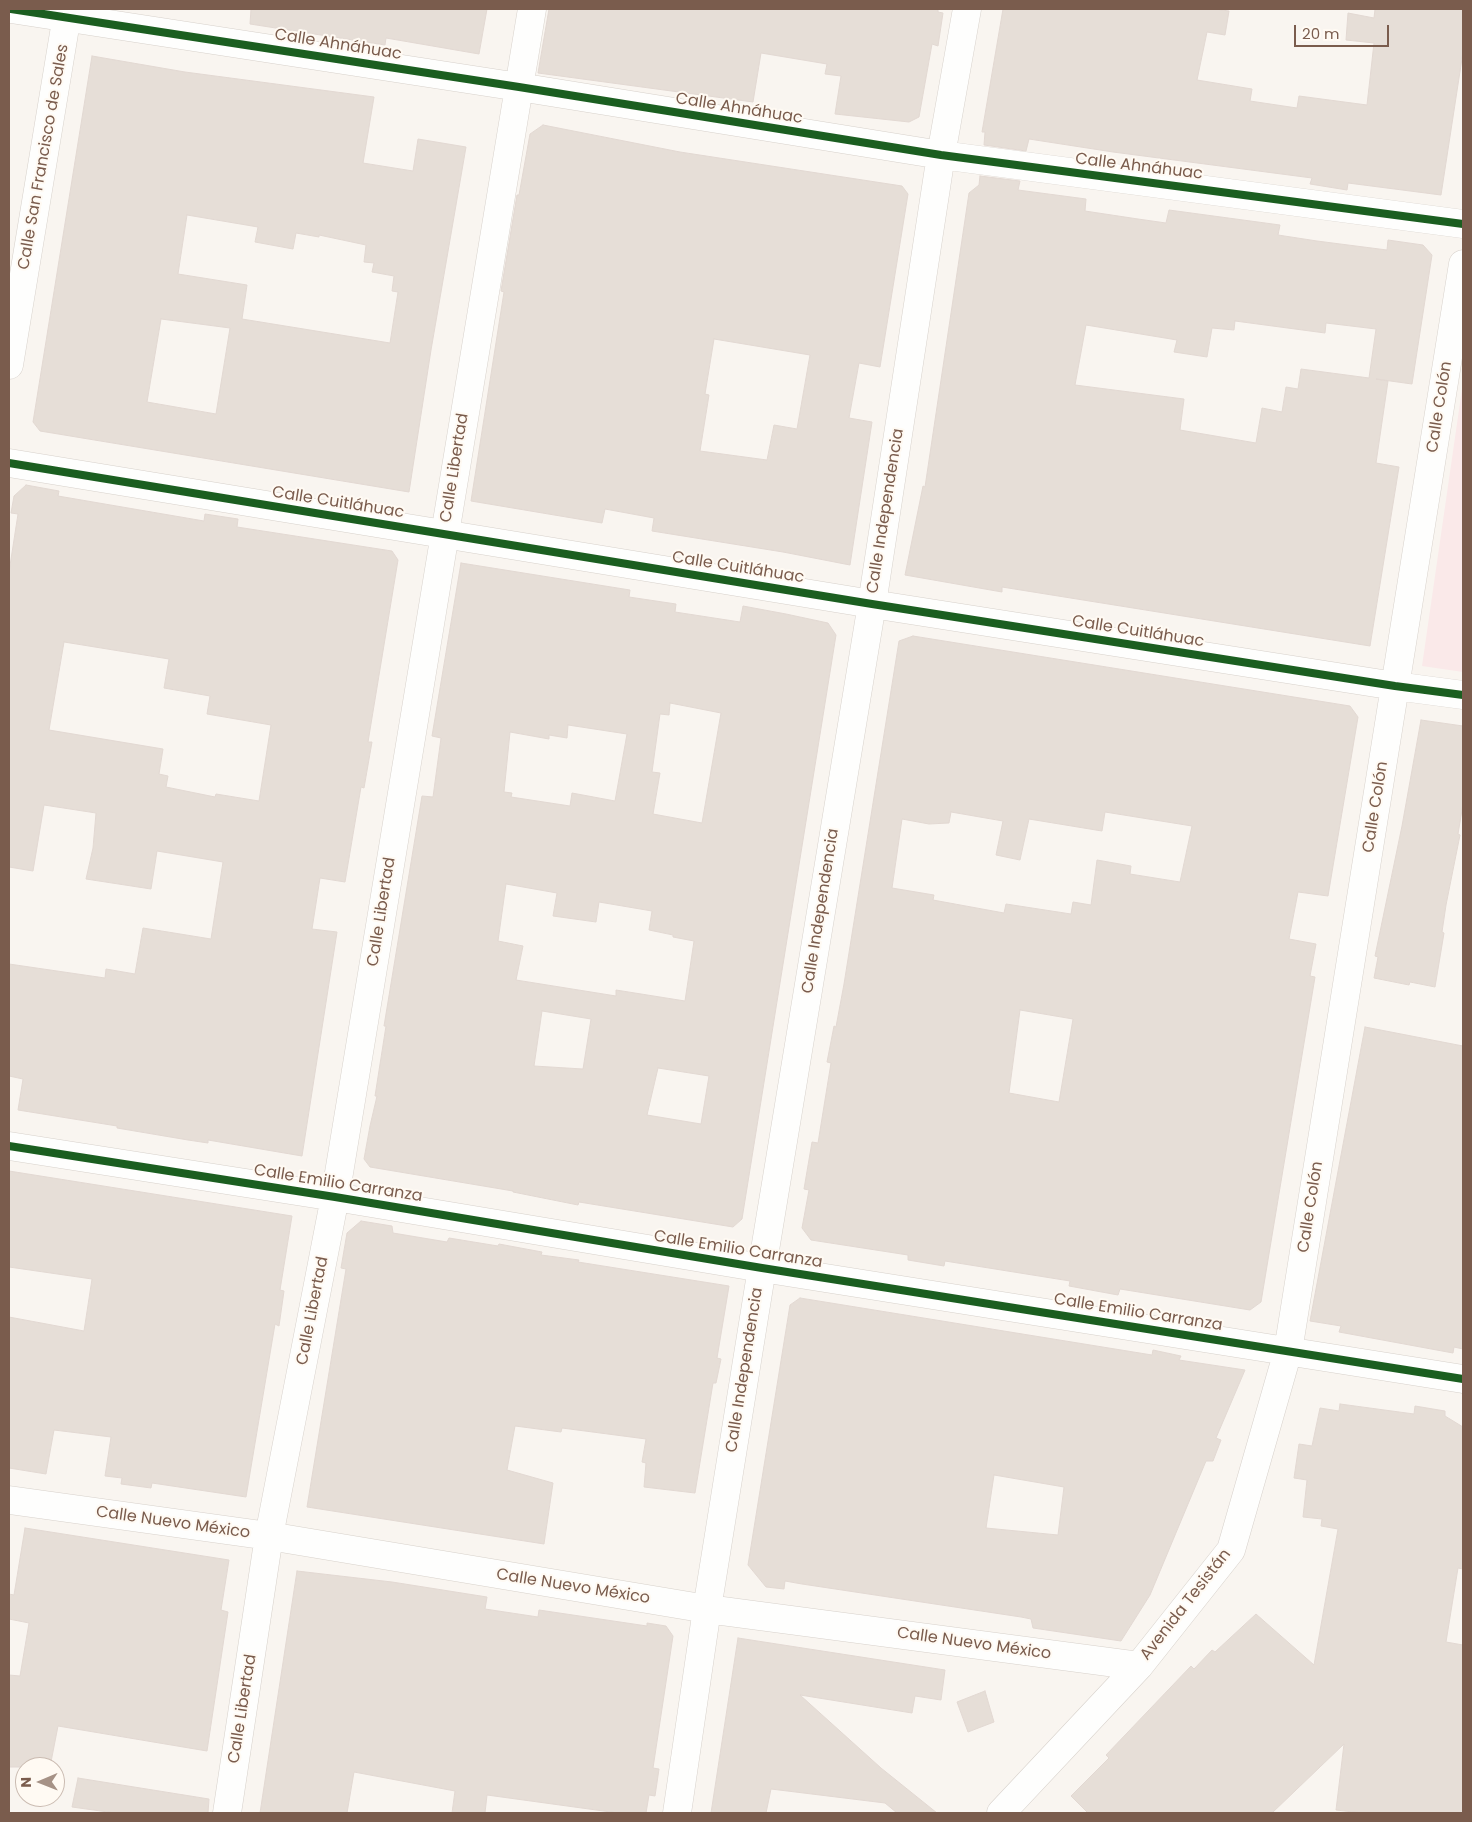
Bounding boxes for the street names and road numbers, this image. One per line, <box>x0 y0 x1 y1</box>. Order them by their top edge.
street label: Calle Ahnáhuac <box>273 25 403 65</box>
street label: Calle San Francisco de Sales <box>15 43 73 271</box>
street label: Calle Ahnáhuac <box>674 89 804 129</box>
street label: Calle Ahnáhuac <box>1074 150 1204 184</box>
street label: Calle Colón <box>1423 360 1457 454</box>
street label: Calle Libertad <box>437 412 473 524</box>
street label: Calle Independencia <box>863 427 909 595</box>
street label: Calle Cuitláhuac <box>271 483 405 523</box>
street label: Calle Cuitláhuac <box>671 548 805 588</box>
street label: Calle Cuitláhuac <box>1071 612 1205 652</box>
street label: Calle Colón <box>1359 760 1393 854</box>
street label: Calle Independencia <box>798 827 844 995</box>
street label: Calle Libertad <box>364 856 400 968</box>
street label: Calle Colón <box>1294 1160 1328 1254</box>
street label: Calle Emilio Carranza <box>252 1161 424 1207</box>
street label: Calle Emilio Carranza <box>652 1227 824 1273</box>
street label: Calle Libertad <box>293 1255 333 1367</box>
street label: Calle Independencia <box>722 1286 768 1454</box>
street label: Calle Emilio Carranza <box>1052 1290 1224 1336</box>
street label: Calle Nuevo México <box>95 1503 251 1543</box>
street label: Avenida Tesistán <box>1137 1546 1235 1664</box>
street label: Calle Nuevo México <box>495 1565 651 1609</box>
street label: Calle Nuevo México <box>896 1624 1052 1664</box>
street label: Calle Libertad <box>225 1653 261 1765</box>

